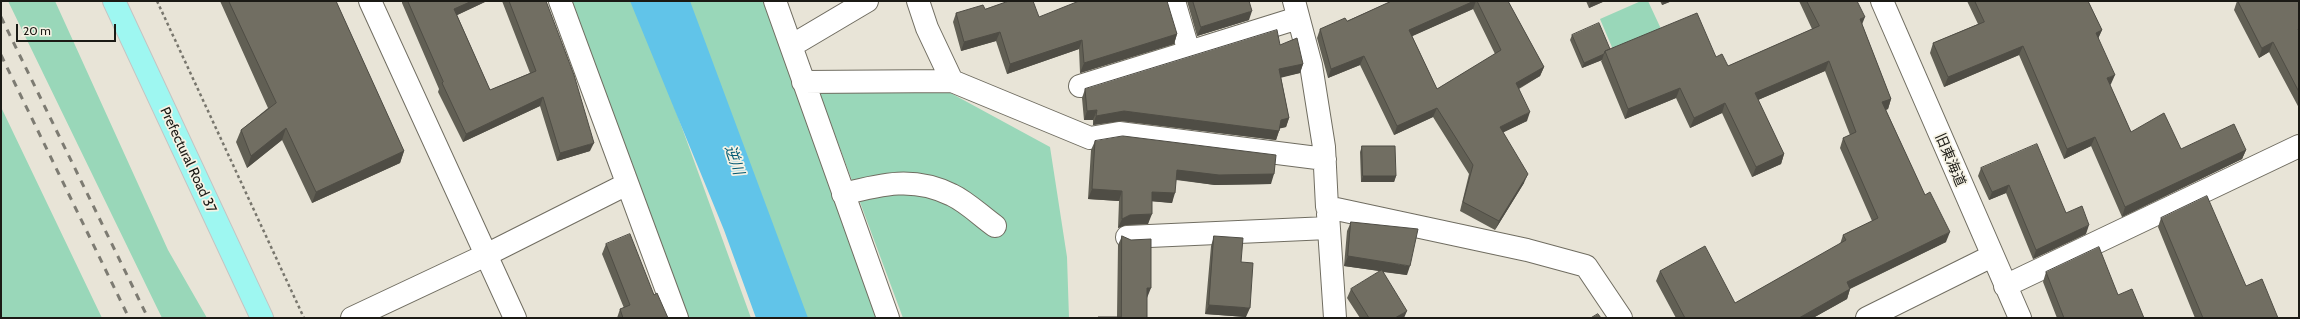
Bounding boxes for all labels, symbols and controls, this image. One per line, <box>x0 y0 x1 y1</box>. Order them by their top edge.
scale bar <box>18 16 118 42</box>
text: 20 m <box>23 23 51 38</box>
street label: Prefectural Road 37 <box>156 104 220 216</box>
street label: 旧東海道 <box>1931 131 1969 189</box>
water label: 逆川 <box>721 143 747 177</box>

